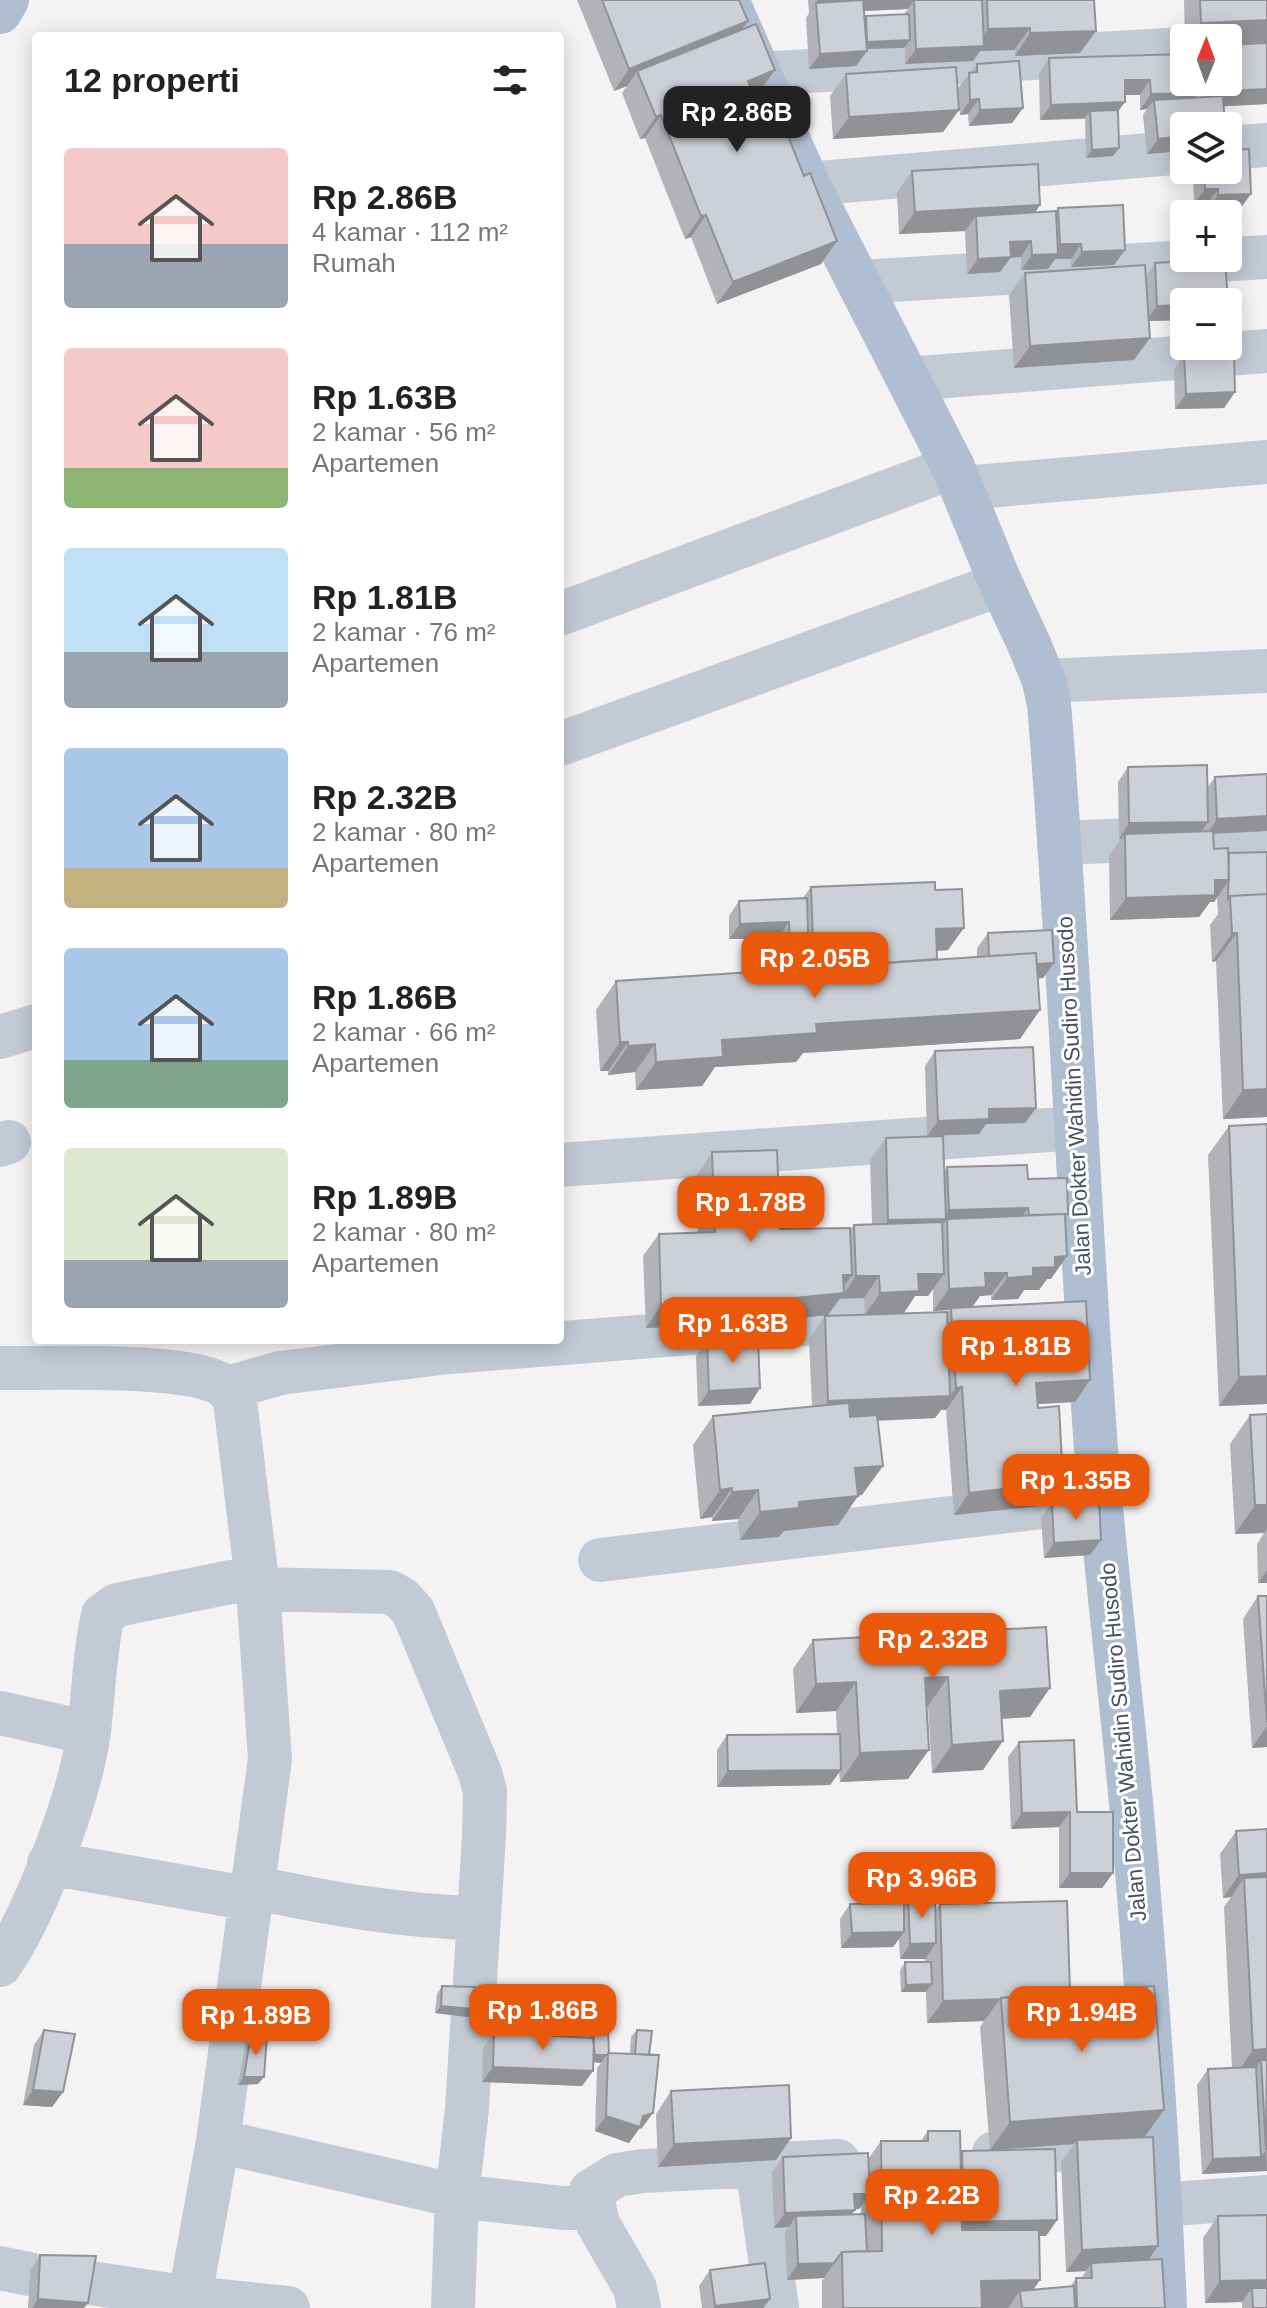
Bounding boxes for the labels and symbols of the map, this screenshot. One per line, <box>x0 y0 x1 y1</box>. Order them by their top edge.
north arrow <box>1170 24 1242 96</box>
pin: Rp 2.86B <box>654 86 820 154</box>
street label: Jalan Dokter Wahidin Sudiro Husodo <box>1052 916 1096 1276</box>
pin: Rp 2.05B <box>732 932 898 1000</box>
pin: Rp 1.78B <box>668 1176 834 1244</box>
pin: Rp 1.63B <box>650 1297 816 1365</box>
pin: Rp 1.81B <box>933 1320 1099 1388</box>
pin: Rp 1.35B <box>993 1454 1159 1522</box>
street label: Jalan Dokter Wahidin Sudiro Husodo <box>1095 1562 1151 1922</box>
pin: Rp 2.32B <box>850 1613 1016 1681</box>
pin: Rp 3.96B <box>839 1852 1005 1920</box>
pin: Rp 1.86B <box>460 1984 626 2052</box>
pin: Rp 1.94B <box>999 1986 1165 2054</box>
pin: Rp 1.89B <box>173 1989 339 2057</box>
pin: Rp 2.2B <box>858 2169 1006 2237</box>

